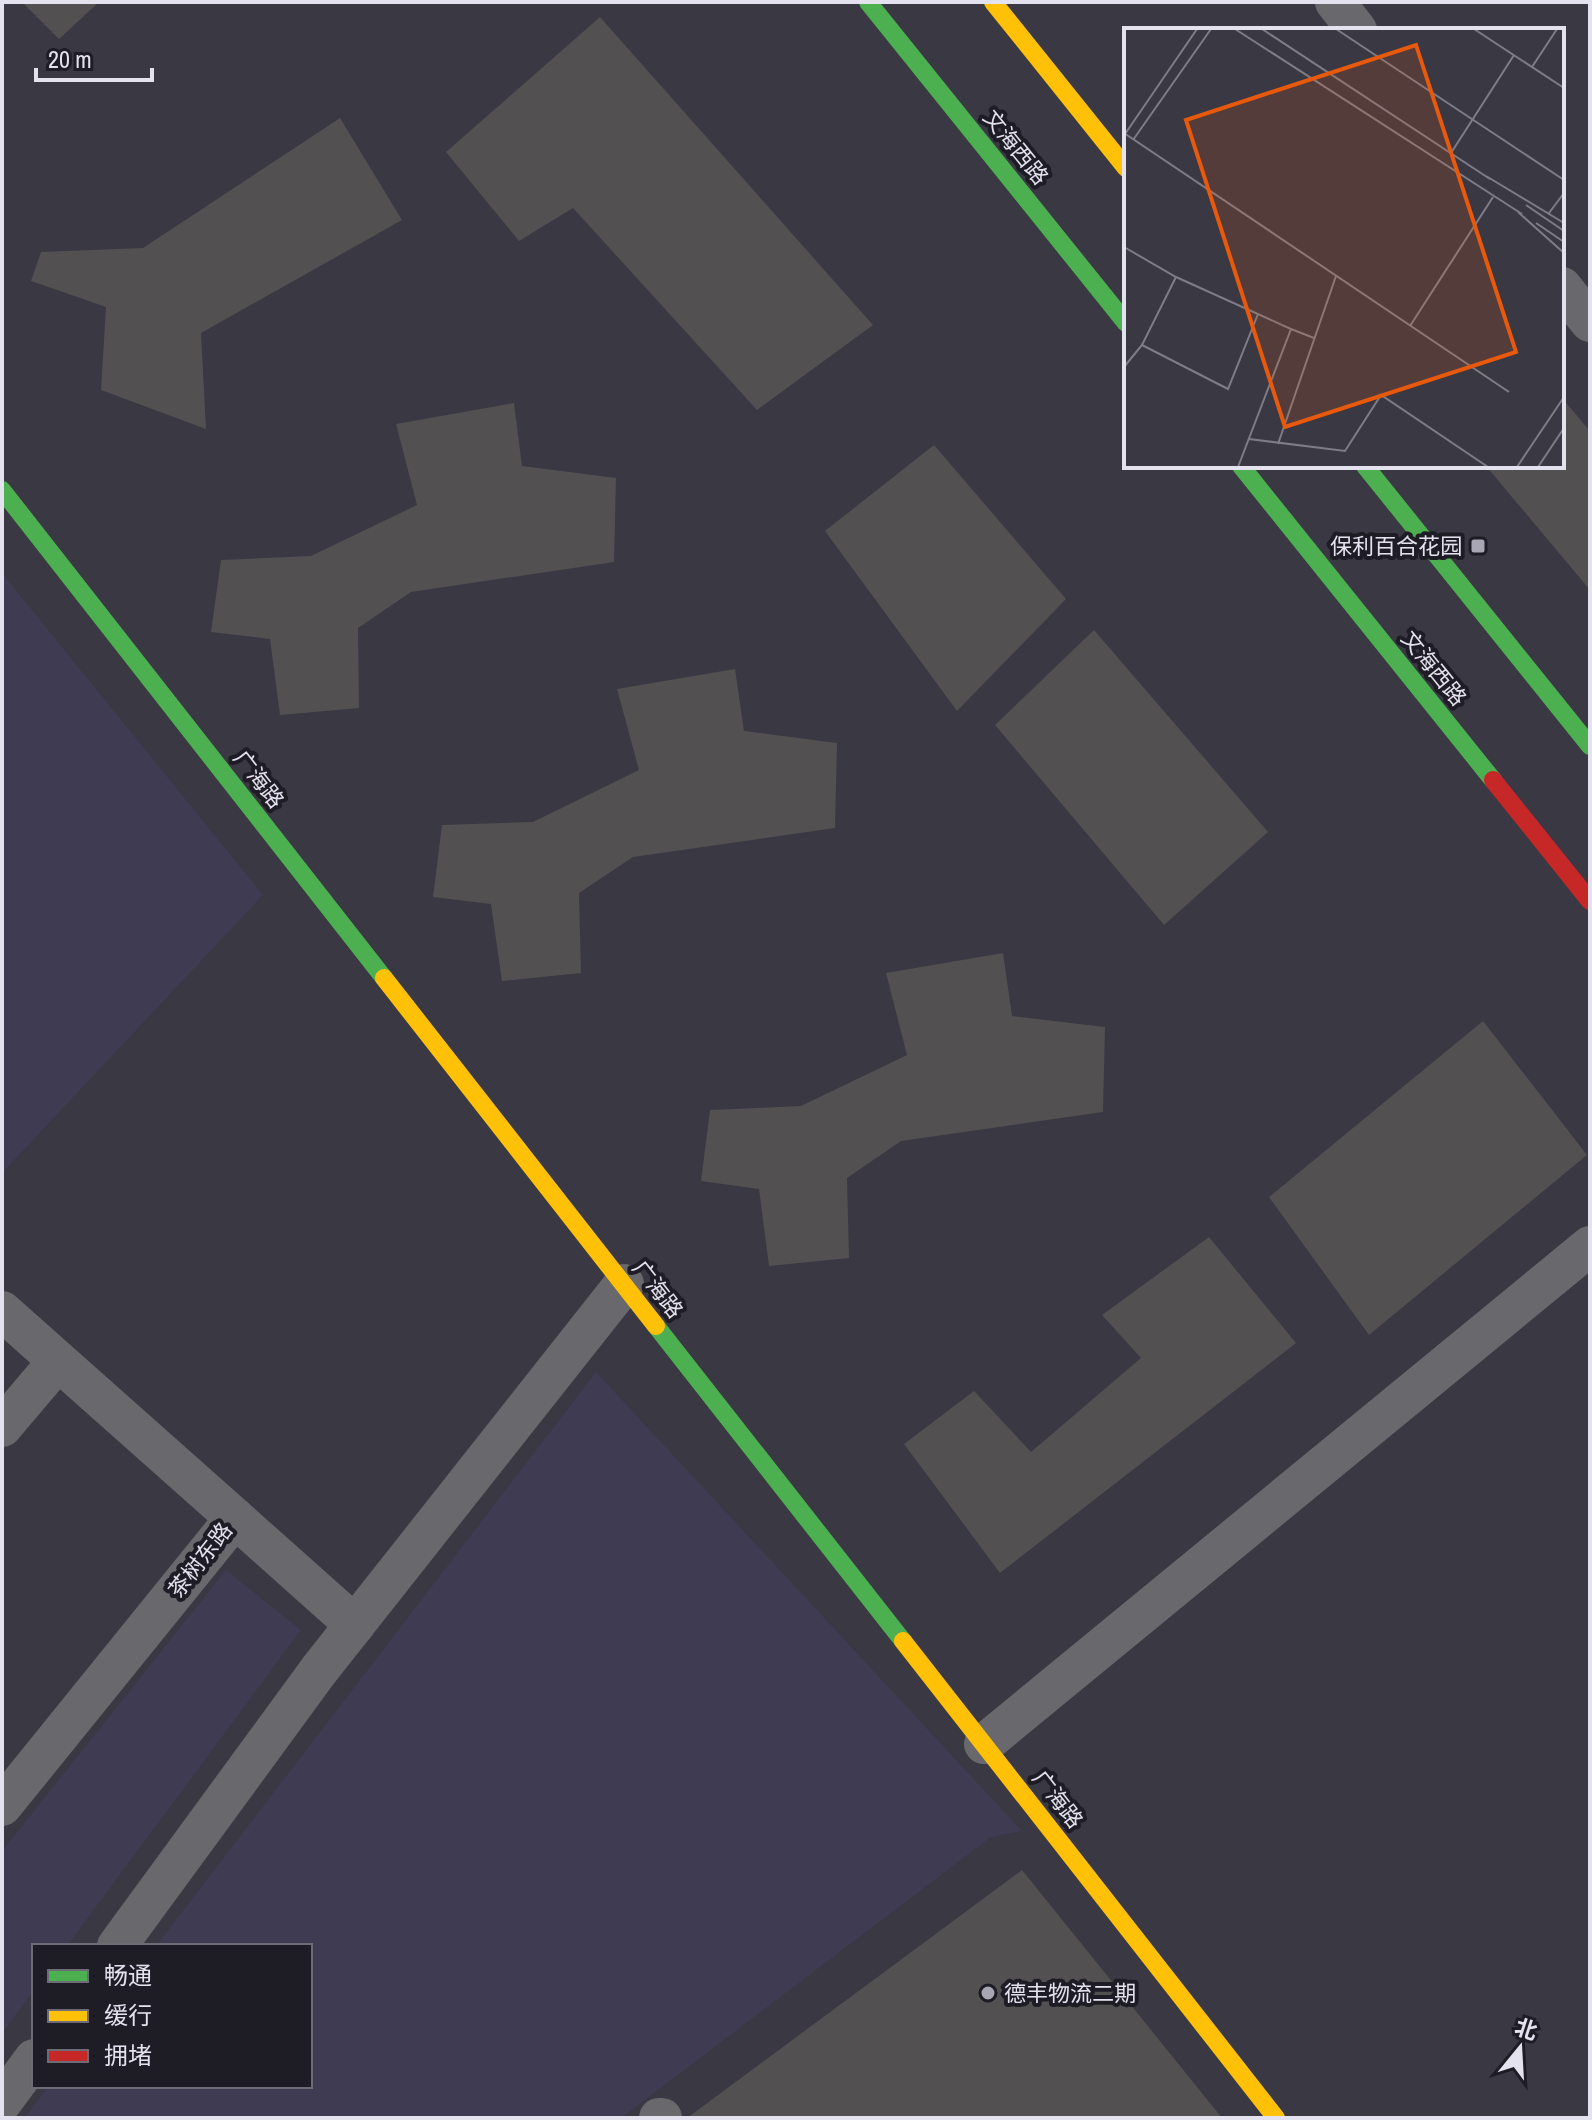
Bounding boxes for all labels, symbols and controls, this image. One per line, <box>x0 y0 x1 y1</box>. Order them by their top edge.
inset map <box>1124 28 1564 468</box>
scale bar <box>36 32 152 82</box>
text: 20 m <box>48 43 92 75</box>
street label: 文海西路 <box>977 103 1055 191</box>
place label: 保利百合花园 <box>1330 531 1462 561</box>
marker: 保利百合花园 <box>1469 537 1487 555</box>
street label: 文海西路 <box>1395 624 1473 712</box>
street label: 广海路 <box>227 744 291 814</box>
street label: 广海路 <box>626 1254 690 1324</box>
street label: 茶树东路 <box>161 1516 239 1604</box>
street label: 广海路 <box>1026 1764 1090 1834</box>
legend <box>32 1944 312 2088</box>
text: 畅通 <box>104 1959 152 1991</box>
place label: 德丰物流二期 <box>1004 1978 1136 2008</box>
marker: 德丰物流二期 <box>979 1984 997 2002</box>
text: 缓行 <box>104 1999 152 2031</box>
north arrow <box>1480 2008 1560 2088</box>
text: 北 <box>1511 2011 1541 2047</box>
text: 拥堵 <box>104 2039 152 2071</box>

